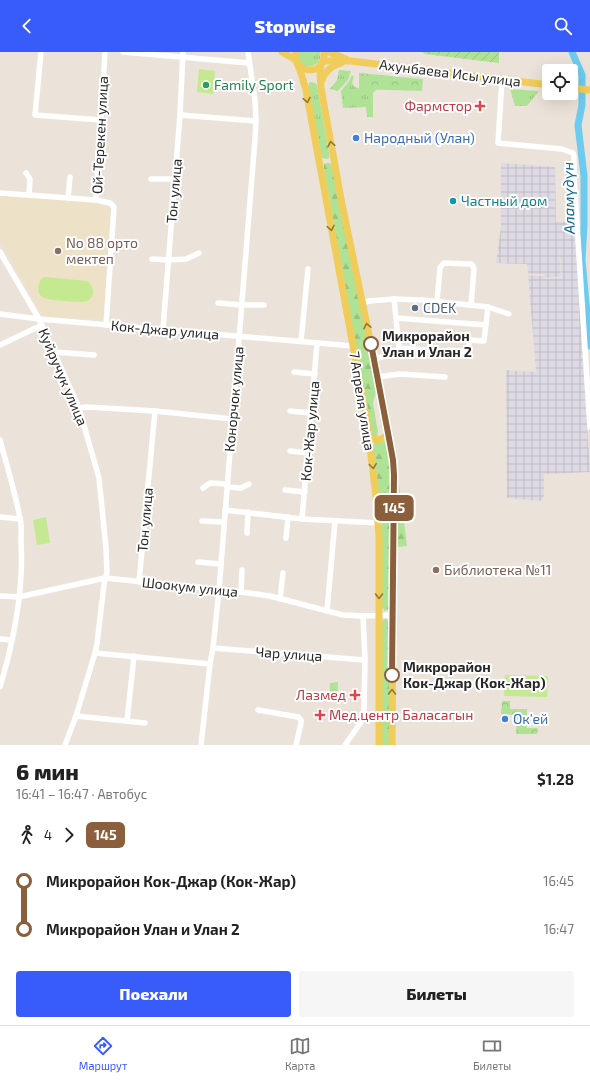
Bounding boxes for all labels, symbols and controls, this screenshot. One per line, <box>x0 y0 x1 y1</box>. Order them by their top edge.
icon: back <box>16 15 38 37</box>
text: Stopwise <box>254 15 336 37</box>
icon: search <box>552 15 574 37</box>
street label: Ахунбаева Исы улица <box>378 55 522 90</box>
map controls <box>542 64 578 100</box>
button: locate <box>542 64 578 100</box>
street label: Ой-Терекен улица <box>88 75 111 195</box>
place label: Family Sport <box>214 76 294 93</box>
marker: Family Sport <box>201 80 211 90</box>
one-way arrow <box>303 97 311 103</box>
place label: Фармстор <box>404 97 472 114</box>
marker: Фармстор <box>475 101 485 111</box>
place label: Народный (Улан) <box>364 129 475 146</box>
marker: Народный (Улан) <box>351 133 361 143</box>
one-way arrow <box>327 141 336 147</box>
street label: Тон улица <box>162 158 185 224</box>
water label: Аламүдүн <box>558 162 578 235</box>
place label: Частный дом <box>461 192 547 209</box>
marker: Частный дом <box>448 196 458 206</box>
one-way arrow <box>327 225 335 231</box>
place label: No 88 орто мектеп <box>66 234 138 267</box>
marker: No 88 орто мектеп <box>53 246 63 256</box>
place label: CDEK <box>423 299 457 316</box>
marker: CDEK <box>410 303 420 313</box>
street label: Кок-Джар улица <box>110 316 220 343</box>
one-way arrow <box>364 323 372 330</box>
street label: Куйручук улица <box>35 326 92 428</box>
place label: Микрорайон Улан и Улан 2 <box>382 327 472 360</box>
marker: Микрорайон Улан и Улан 2 <box>363 336 379 352</box>
street label: Конорчок улица <box>220 346 247 452</box>
street label: 7 Апреля улица <box>346 350 379 452</box>
street label: Кок-Жар улица <box>297 380 322 482</box>
one-way arrow <box>368 463 377 469</box>
street label: Тон улица <box>133 487 156 553</box>
line badge: 145 <box>371 495 417 521</box>
text: 145 <box>383 499 405 516</box>
place label: Библиотека №11 <box>444 561 551 578</box>
marker: Библиотека №11 <box>431 565 441 575</box>
street label: Шоокум улица <box>141 573 239 600</box>
one-way arrow <box>375 593 383 599</box>
street label: Чар улица <box>255 643 323 664</box>
place label: Микрорайон Кок-Джар (Кок-Жар) <box>403 658 546 691</box>
marker: Микрорайон Кок-Джар (Кок-Жар) <box>384 667 400 683</box>
place label: Лазмед <box>296 686 346 703</box>
marker: Лазмед <box>349 689 361 701</box>
one-way arrow <box>388 689 396 695</box>
place label: Мед.центр Баласагын <box>329 706 473 723</box>
marker: Мед.центр Баласагын <box>314 709 326 721</box>
place label: Ок'ей <box>513 710 548 727</box>
marker: Ок'ей <box>500 714 510 724</box>
text: 6 мин <box>16 758 79 784</box>
text: $1.28 <box>537 770 574 788</box>
text: 16:41 – 16:47 · Автобус <box>16 786 147 802</box>
icon: walk <box>16 824 38 846</box>
icon: forward <box>58 824 80 846</box>
text: 145 <box>94 826 117 843</box>
text: 4 <box>44 827 52 843</box>
text: Микрорайон Кок-Джар (Кок-Жар) <box>46 872 296 890</box>
text: 16:45 <box>543 873 574 889</box>
text: Микрорайон Улан и Улан 2 <box>46 920 240 938</box>
text: 16:47 <box>544 921 574 937</box>
button: Поехали <box>16 971 291 1017</box>
button: Билеты <box>299 971 574 1017</box>
tab: Маршрут <box>79 1035 127 1072</box>
tab: Карта <box>285 1035 315 1072</box>
tab: Билеты <box>473 1035 511 1072</box>

